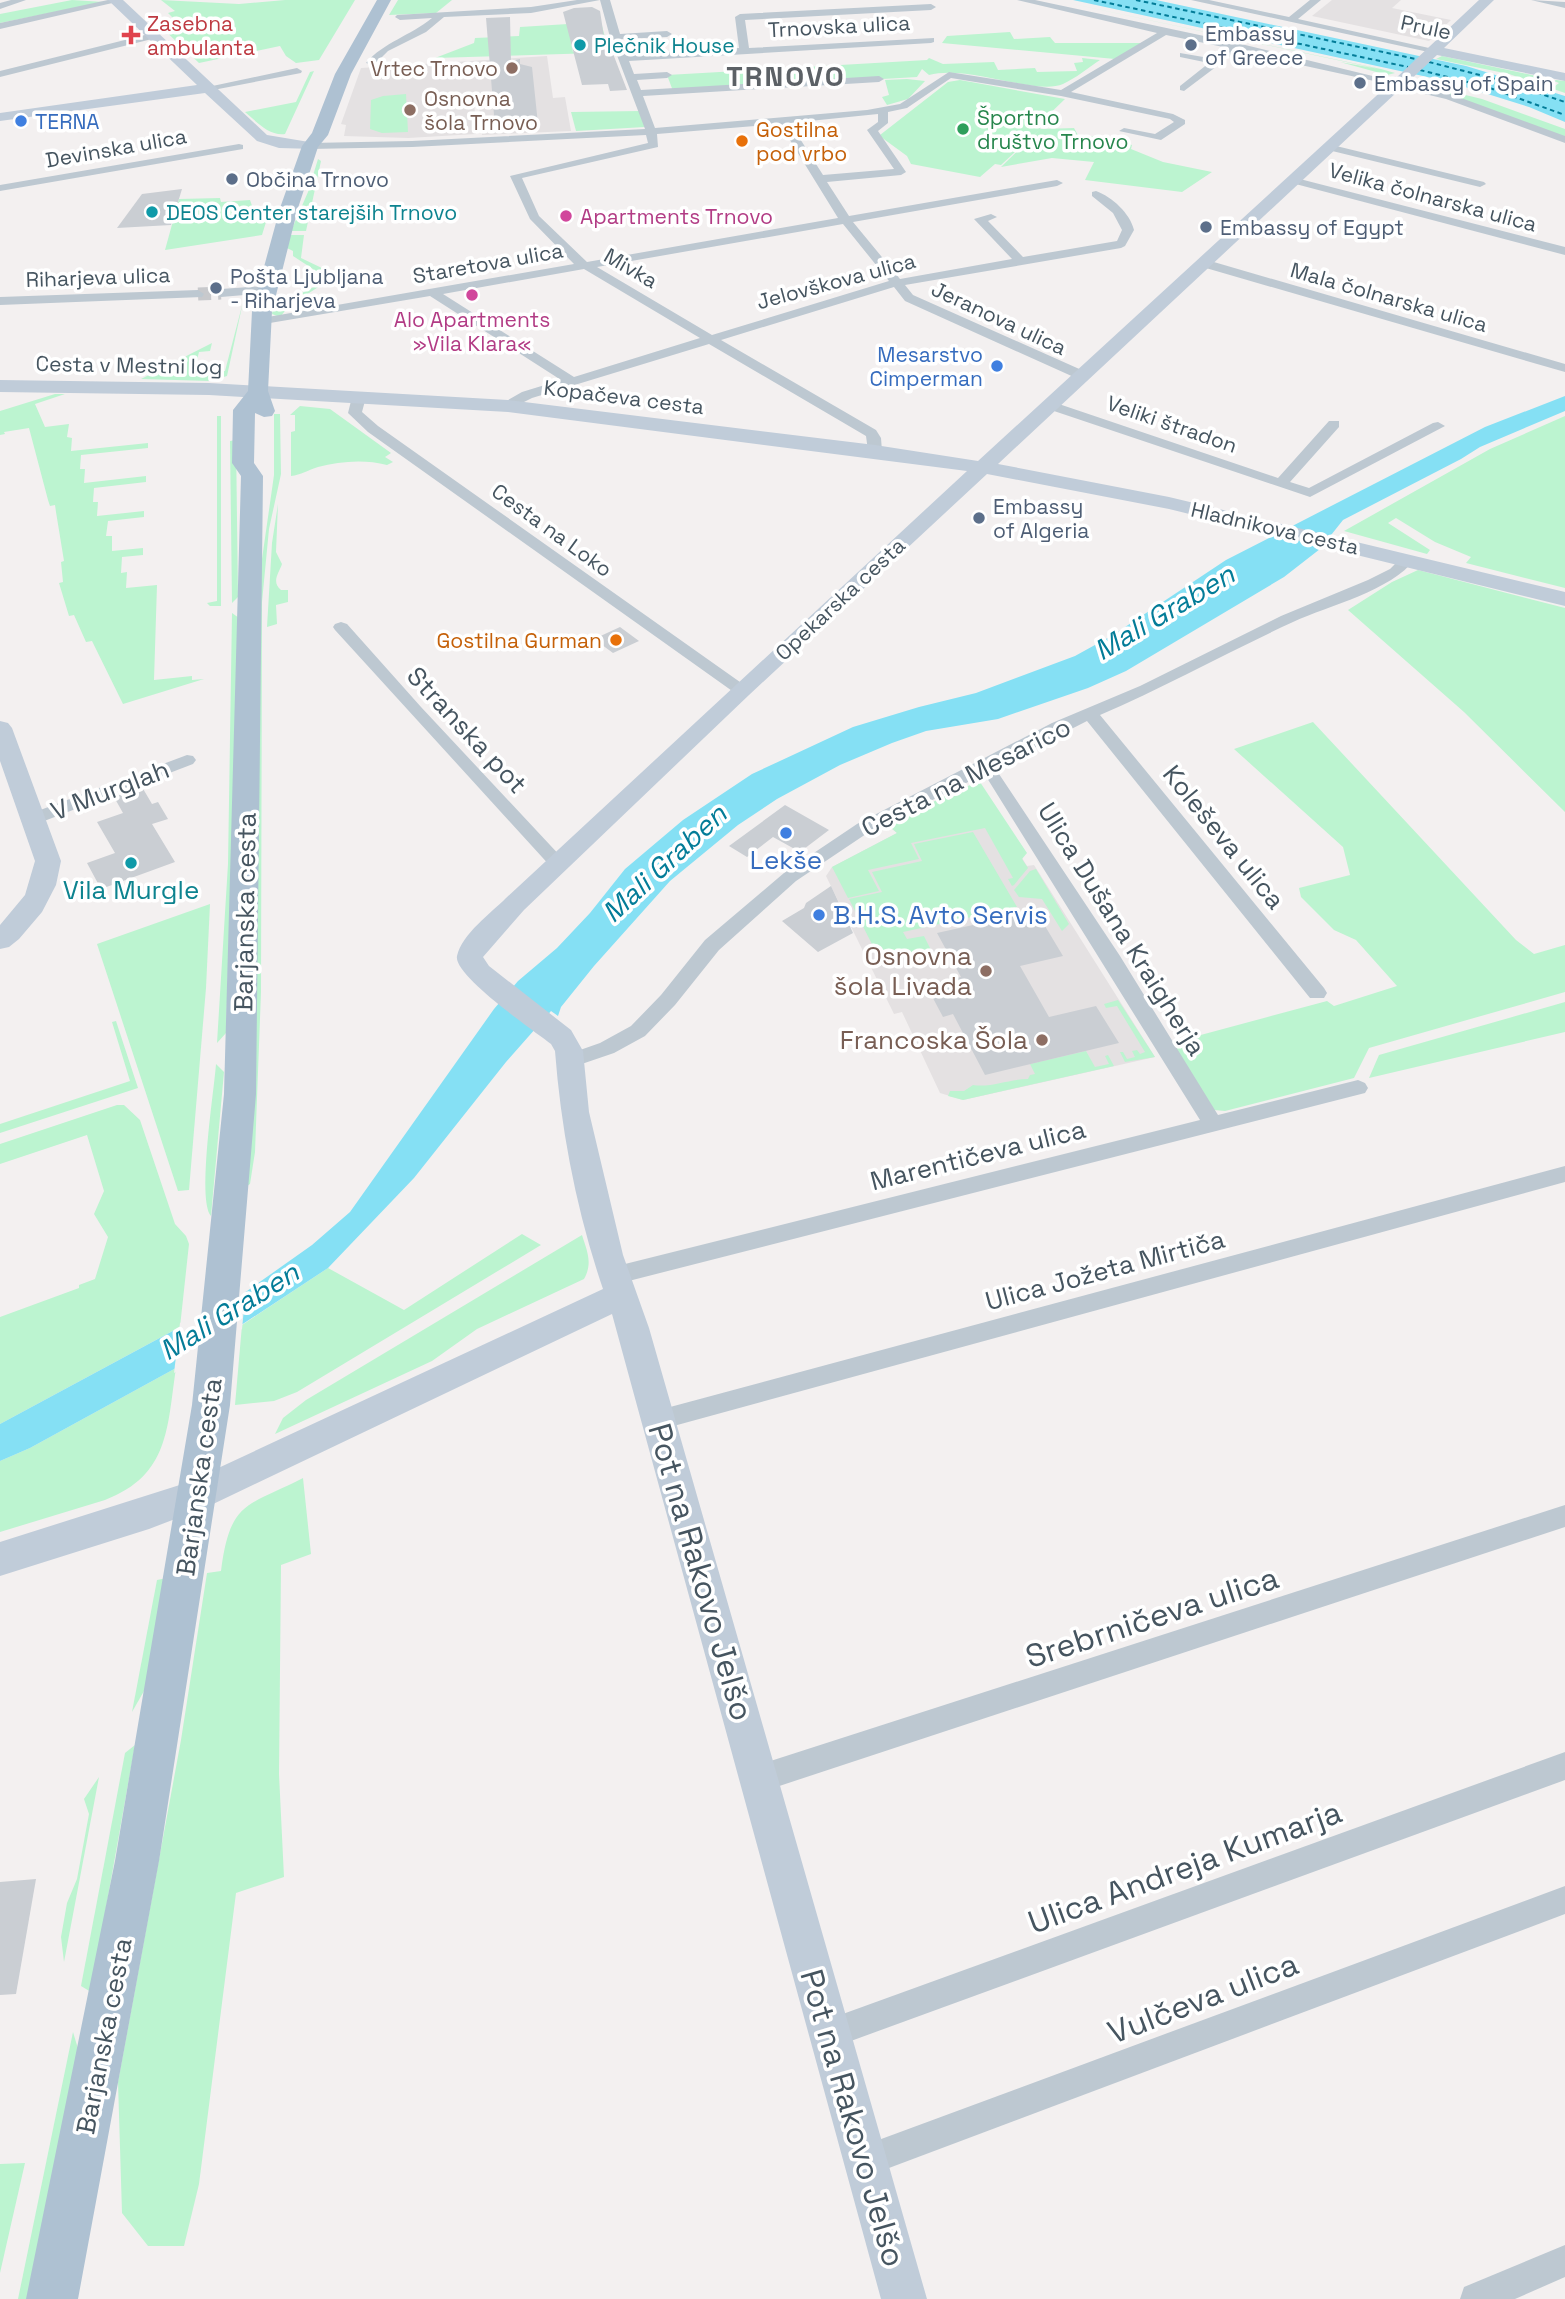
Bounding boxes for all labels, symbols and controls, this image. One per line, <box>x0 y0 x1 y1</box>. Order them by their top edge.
street label: Prule <box>1398 8 1454 46</box>
street label: Trnovska ulica <box>767 9 911 43</box>
place label: Zasebna ambulanta <box>147 10 255 61</box>
place label: Embassy of Greece <box>1205 20 1304 71</box>
marker: Zasebna ambulanta <box>121 25 141 45</box>
place label: Plečnik House <box>594 32 735 59</box>
marker: Plečnik House <box>572 37 588 53</box>
marker: Embassy of Greece <box>1183 37 1199 53</box>
place label: Vrtec Trnovo <box>370 55 498 82</box>
district label: TRNOVO <box>726 58 846 94</box>
marker: Vrtec Trnovo <box>504 60 520 76</box>
place label: Embassy of Spain <box>1374 70 1554 97</box>
marker: Embassy of Spain <box>1352 75 1368 91</box>
place label: Osnovna šola Trnovo <box>424 85 538 136</box>
marker: Osnovna šola Trnovo <box>402 102 418 118</box>
place label: Športno društvo Trnovo <box>977 104 1128 155</box>
place label: TERNA <box>35 108 100 135</box>
marker: TERNA <box>13 113 29 129</box>
place label: Gostilna pod vrbo <box>756 116 847 167</box>
marker: Športno društvo Trnovo <box>955 121 971 137</box>
street label: Devinska ulica <box>43 122 189 174</box>
marker: Gostilna pod vrbo <box>734 133 750 149</box>
street label: Velika čolnarska ulica <box>1326 156 1540 238</box>
place label: Občina Trnovo <box>246 166 389 193</box>
marker: Občina Trnovo <box>224 171 240 187</box>
place label: DEOS Center starejših Trnovo <box>166 199 457 226</box>
place label: Apartments Trnovo <box>580 203 773 230</box>
marker: DEOS Center starejših Trnovo <box>144 204 160 220</box>
marker: Apartments Trnovo <box>558 208 574 224</box>
place label: Embassy of Egypt <box>1220 214 1404 241</box>
marker: Embassy of Egypt <box>1198 219 1214 235</box>
street label: Staretova ulica <box>411 236 565 290</box>
street label: Mivka <box>599 242 663 294</box>
street label: Jelovškova ulica <box>753 247 919 315</box>
street label: Mala čolnarska ulica <box>1287 256 1491 338</box>
street label: Riharjeva ulica <box>25 261 171 293</box>
place label: Pošta Ljubljana - Riharjeva <box>230 263 384 314</box>
street label: Jeranova ulica <box>927 275 1071 361</box>
marker: Pošta Ljubljana - Riharjeva <box>208 280 224 296</box>
marker: Alo Apartments »Vila Klara« <box>464 287 480 303</box>
place label: Alo Apartments »Vila Klara« <box>394 306 550 357</box>
place label: Mesarstvo Cimperman <box>869 341 983 392</box>
street label: Cesta v Mestni log <box>35 350 223 380</box>
marker: Mesarstvo Cimperman <box>989 358 1005 374</box>
street label: Kopačeva cesta <box>542 374 706 420</box>
street label: Veliki štradon <box>1103 389 1241 459</box>
street label: Cesta na Loko <box>487 477 617 583</box>
place label: Embassy of Algeria <box>993 493 1089 544</box>
street label: Hladnikova cesta <box>1188 496 1362 560</box>
marker: Embassy of Algeria <box>971 510 987 526</box>
street label: Opekarska cesta <box>769 532 911 666</box>
water label: Mali Graben <box>1087 556 1242 668</box>
place label: Gostilna Gurman <box>436 627 602 654</box>
marker: Gostilna Gurman <box>608 632 624 648</box>
street label: Stranska pot <box>400 659 534 801</box>
street label: Cesta na Mesarico <box>855 709 1077 845</box>
street label: V Murglah <box>46 752 174 828</box>
street label: Koleševa ulica <box>1155 758 1293 916</box>
water label: Mali Graben <box>594 796 735 930</box>
street label: Ulica Dušana Kraigherja <box>1030 796 1214 1062</box>
street label: Barjanska cesta <box>226 812 264 1012</box>
marker: Lekše <box>778 825 794 841</box>
place label: Lekše <box>750 843 822 877</box>
marker: Vila Murgle <box>123 855 139 871</box>
place label: Vila Murgle <box>63 873 199 907</box>
place label: B.H.S. Avto Servis <box>833 898 1048 932</box>
marker: B.H.S. Avto Servis <box>811 907 827 923</box>
place label: Osnovna šola Livada <box>834 939 972 1003</box>
marker: Osnovna šola Livada <box>978 963 994 979</box>
place label: Francoska Šola <box>840 1023 1028 1057</box>
marker: Francoska Šola <box>1034 1032 1050 1048</box>
street label: Marentičeva ulica <box>867 1112 1089 1198</box>
street label: Ulica Jožeta Mirtiča <box>982 1222 1229 1318</box>
water label: Mali Graben <box>153 1254 306 1368</box>
street label: Barjanska cesta <box>168 1376 230 1578</box>
street label: Pot na Rakovo Jelšo <box>639 1419 763 1725</box>
street label: Srebrničeva ulica <box>1020 1557 1284 1677</box>
street label: Ulica Andreja Kumarja <box>1023 1792 1347 1942</box>
street label: Barjanska cesta <box>68 1935 140 2137</box>
street label: Vulčeva ulica <box>1102 1943 1304 2053</box>
street label: Pot na Rakovo Jelšo <box>791 1965 915 2271</box>

